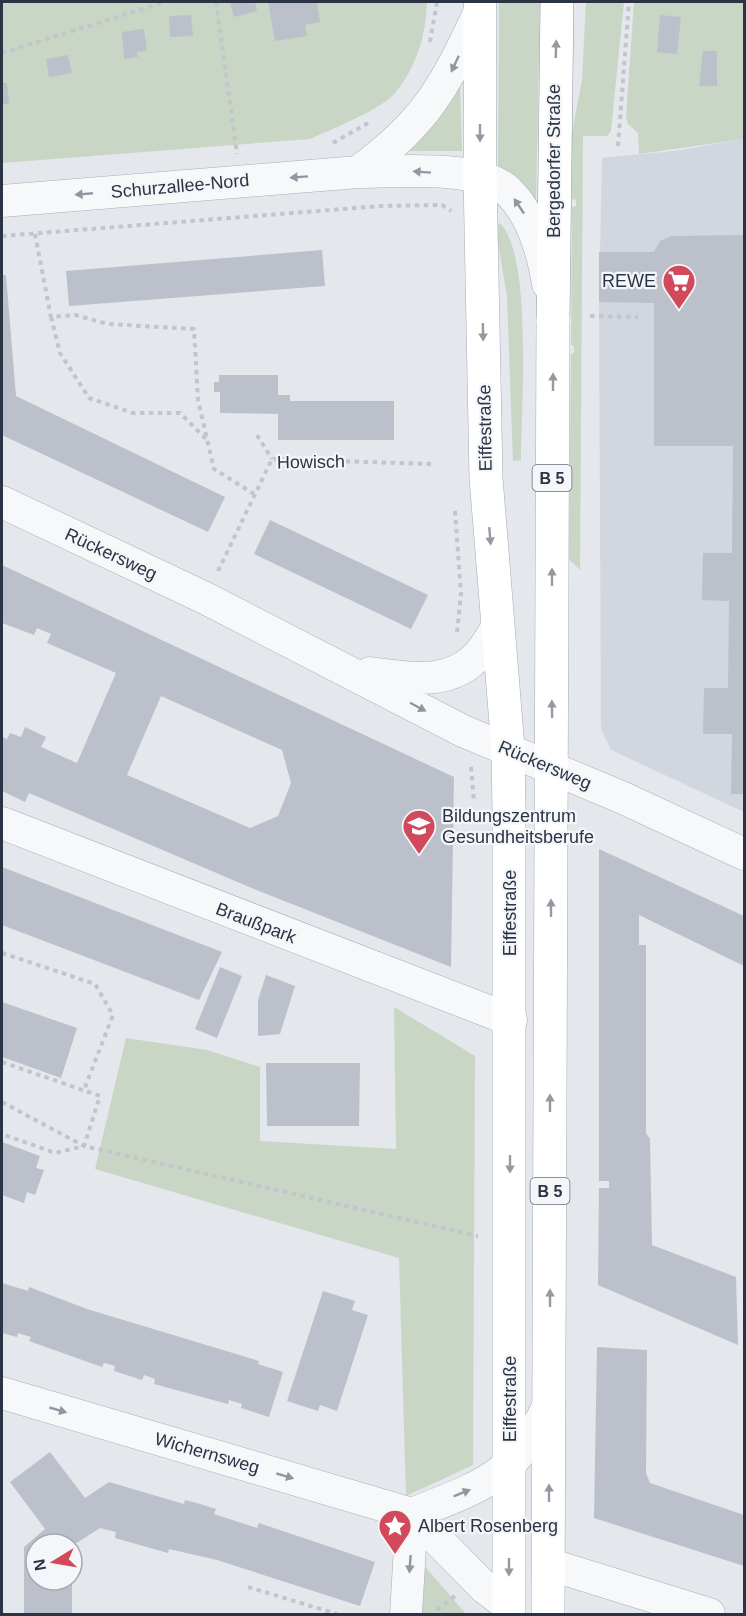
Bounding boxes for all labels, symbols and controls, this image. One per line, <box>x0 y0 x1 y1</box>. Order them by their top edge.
one-way arrow <box>551 39 560 58</box>
one-way arrow <box>450 56 459 73</box>
street label: Bergedorfer Straße <box>544 84 564 238</box>
one-way arrow <box>475 123 485 142</box>
one-way arrow <box>412 167 431 177</box>
street label: Schurzallee-Nord <box>110 170 250 202</box>
one-way arrow <box>290 172 309 182</box>
one-way arrow <box>75 189 94 199</box>
one-way arrow <box>514 198 525 214</box>
supermarket icon: REWE <box>661 263 697 310</box>
place label: REWE <box>602 271 656 291</box>
one-way arrow <box>478 323 488 342</box>
one-way arrow <box>548 373 558 392</box>
street label: Eiffestraße <box>474 384 496 472</box>
street label: Howisch <box>277 451 345 473</box>
road number: B 5 <box>532 465 572 491</box>
street label: Rückersweg <box>62 524 160 584</box>
one-way arrow <box>486 526 495 545</box>
one-way arrow <box>547 568 557 587</box>
one-way arrow <box>547 700 557 719</box>
one-way arrow <box>410 702 427 712</box>
street label: Rückersweg <box>496 736 594 794</box>
place label: Bildungszentrum Gesundheitsberufe <box>442 806 594 847</box>
school or university icon: Bildungszentrum Gesundheitsberufe <box>401 808 437 855</box>
street label: Eiffestraße <box>500 870 520 956</box>
street label: Braußpark <box>213 899 300 948</box>
one-way arrow <box>546 899 556 918</box>
one-way arrow <box>545 1094 555 1113</box>
one-way arrow <box>505 1154 515 1173</box>
road number: B 5 <box>530 1178 570 1204</box>
one-way arrow <box>545 1289 554 1308</box>
street label: Eiffestraße <box>500 1356 520 1442</box>
one-way arrow <box>49 1406 67 1415</box>
street label: Wichernsweg <box>152 1428 262 1478</box>
one-way arrow <box>276 1472 294 1482</box>
one-way arrow <box>544 1484 554 1503</box>
one-way arrow <box>454 1488 472 1498</box>
place icon: Albert Rosenberg <box>377 1508 413 1555</box>
place label: Albert Rosenberg <box>418 1516 558 1536</box>
north arrow <box>24 1532 84 1592</box>
one-way arrow <box>405 1555 415 1574</box>
text: N <box>30 1557 49 1572</box>
one-way arrow <box>504 1558 514 1577</box>

